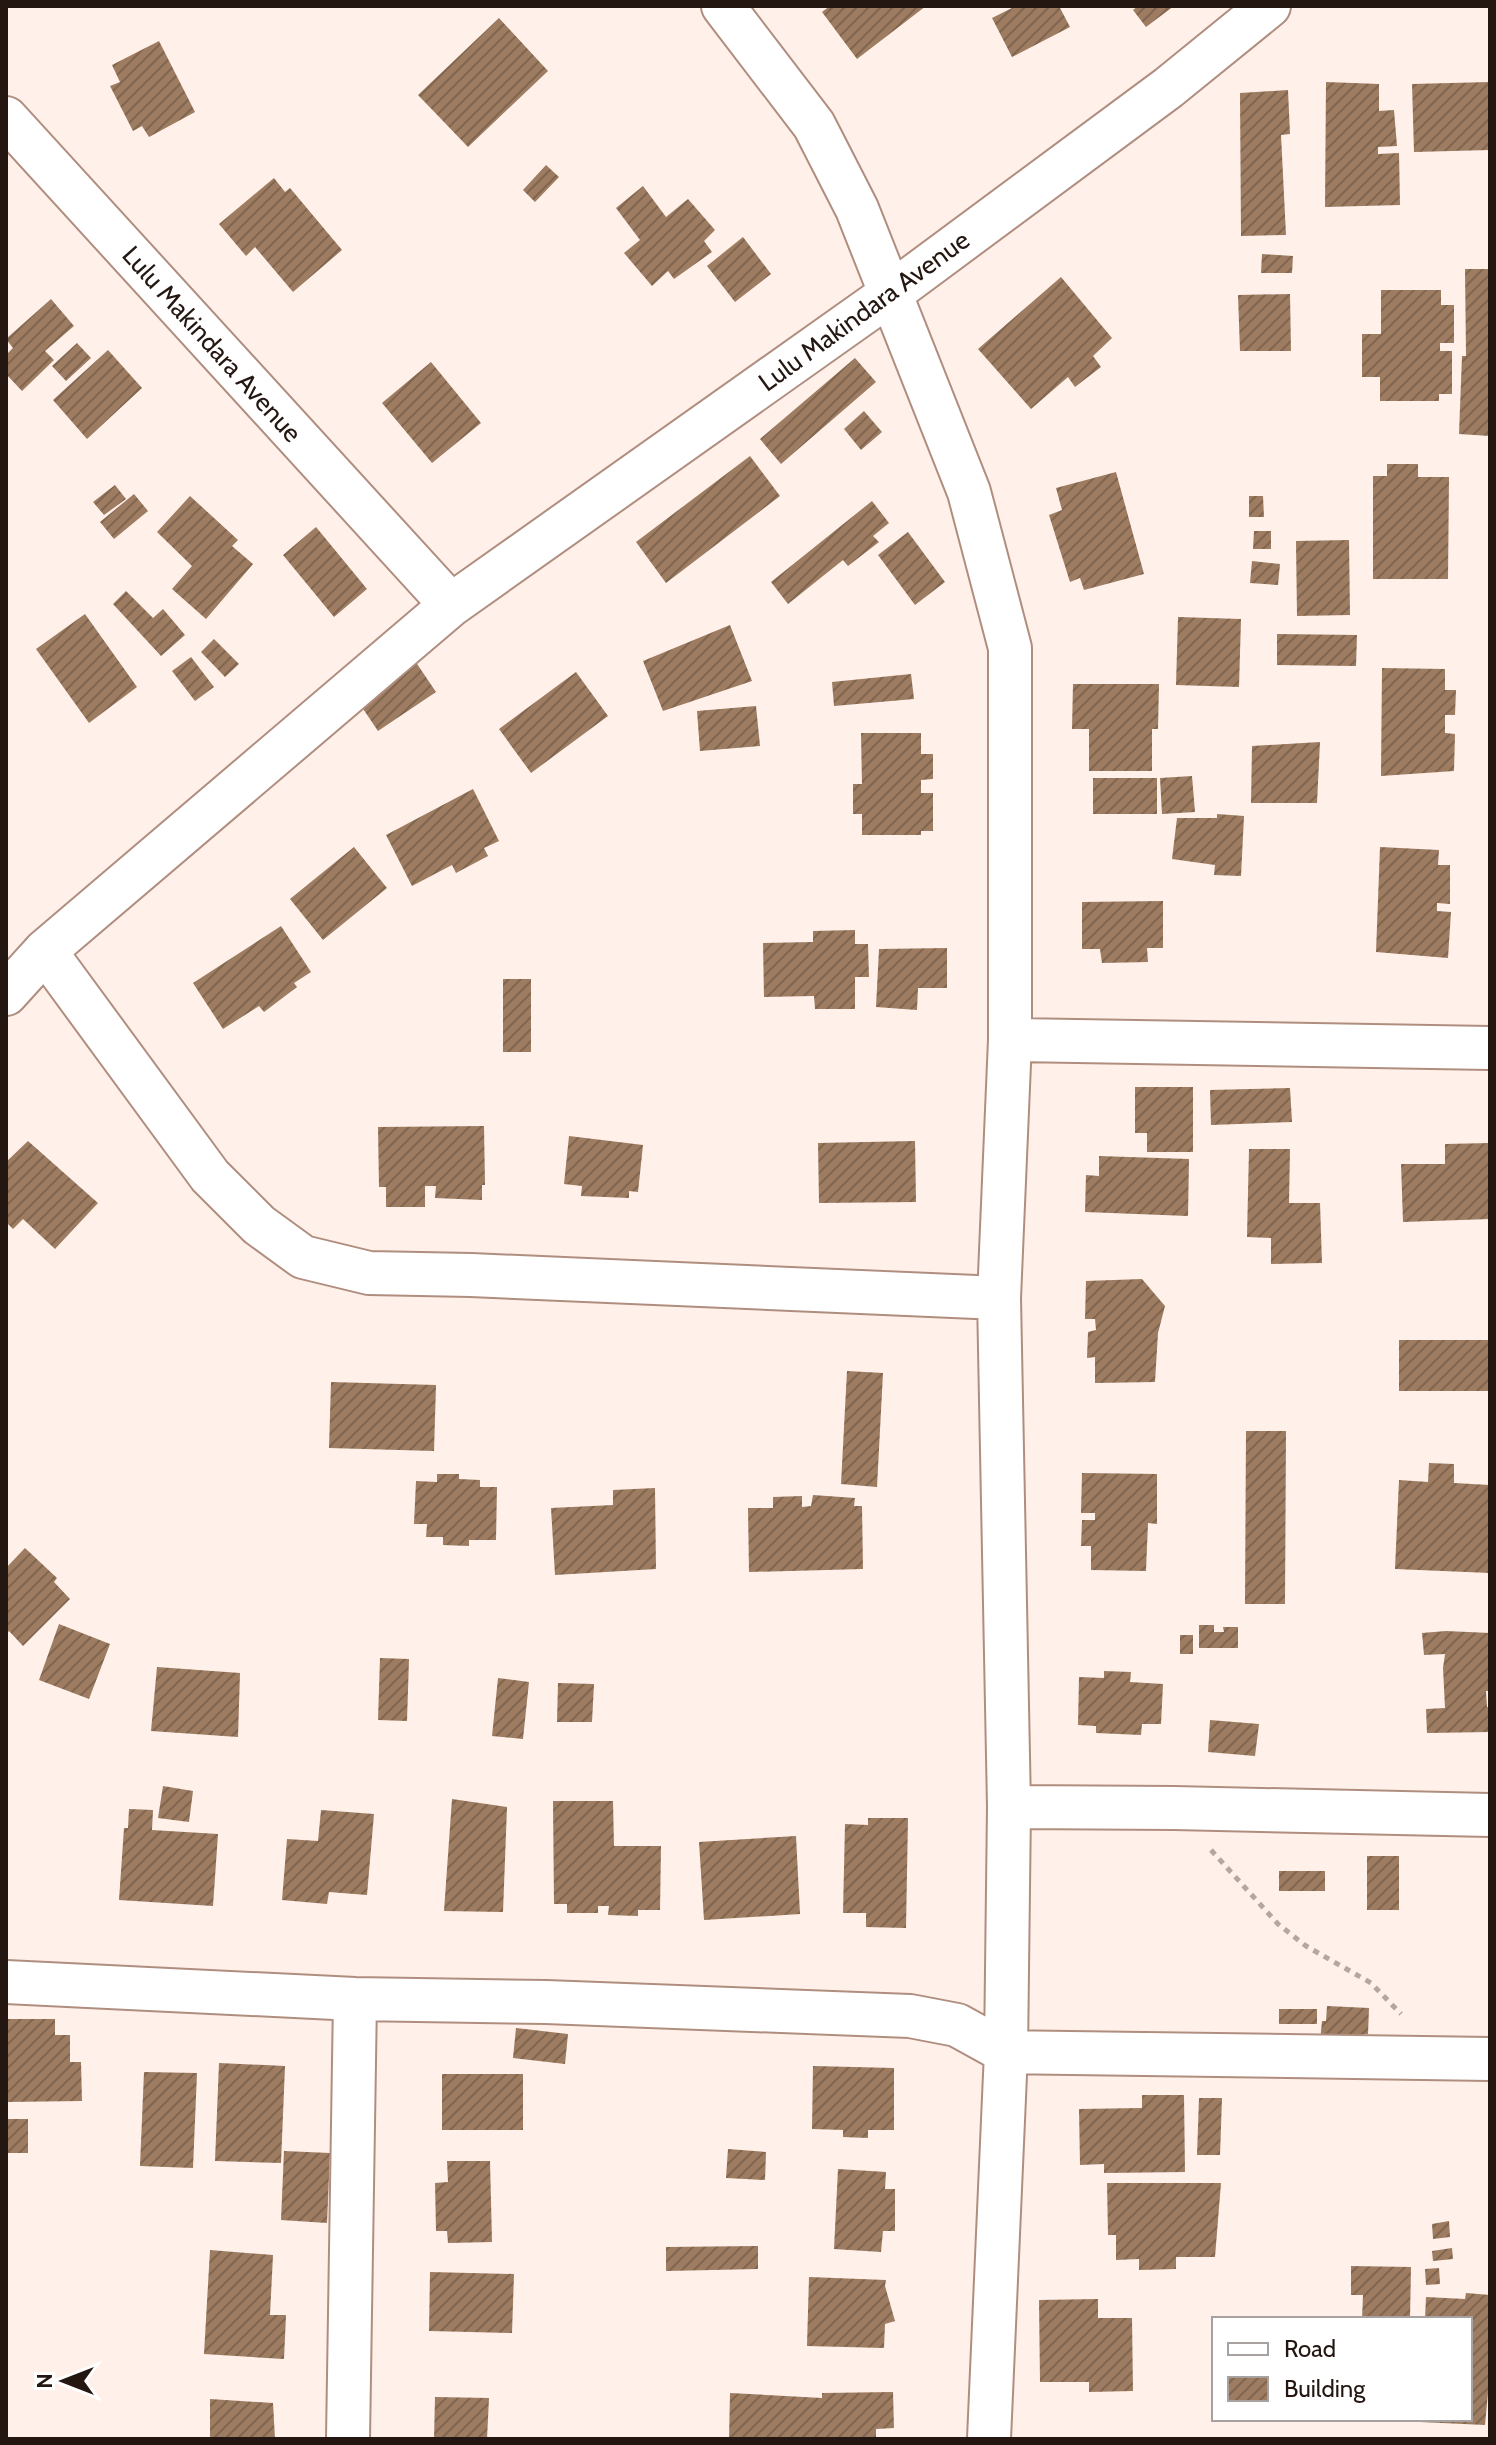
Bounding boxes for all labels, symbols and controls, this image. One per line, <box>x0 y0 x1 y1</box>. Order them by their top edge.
street label: Lulu Makindara Avenue <box>752 224 976 398</box>
street label: Lulu Makindara Avenue <box>115 239 309 449</box>
legend <box>1212 2317 1472 2421</box>
text: Road <box>1284 2334 1336 2363</box>
north arrow <box>24 2341 104 2421</box>
text: N <box>31 2373 58 2389</box>
text: Building <box>1284 2374 1366 2403</box>

